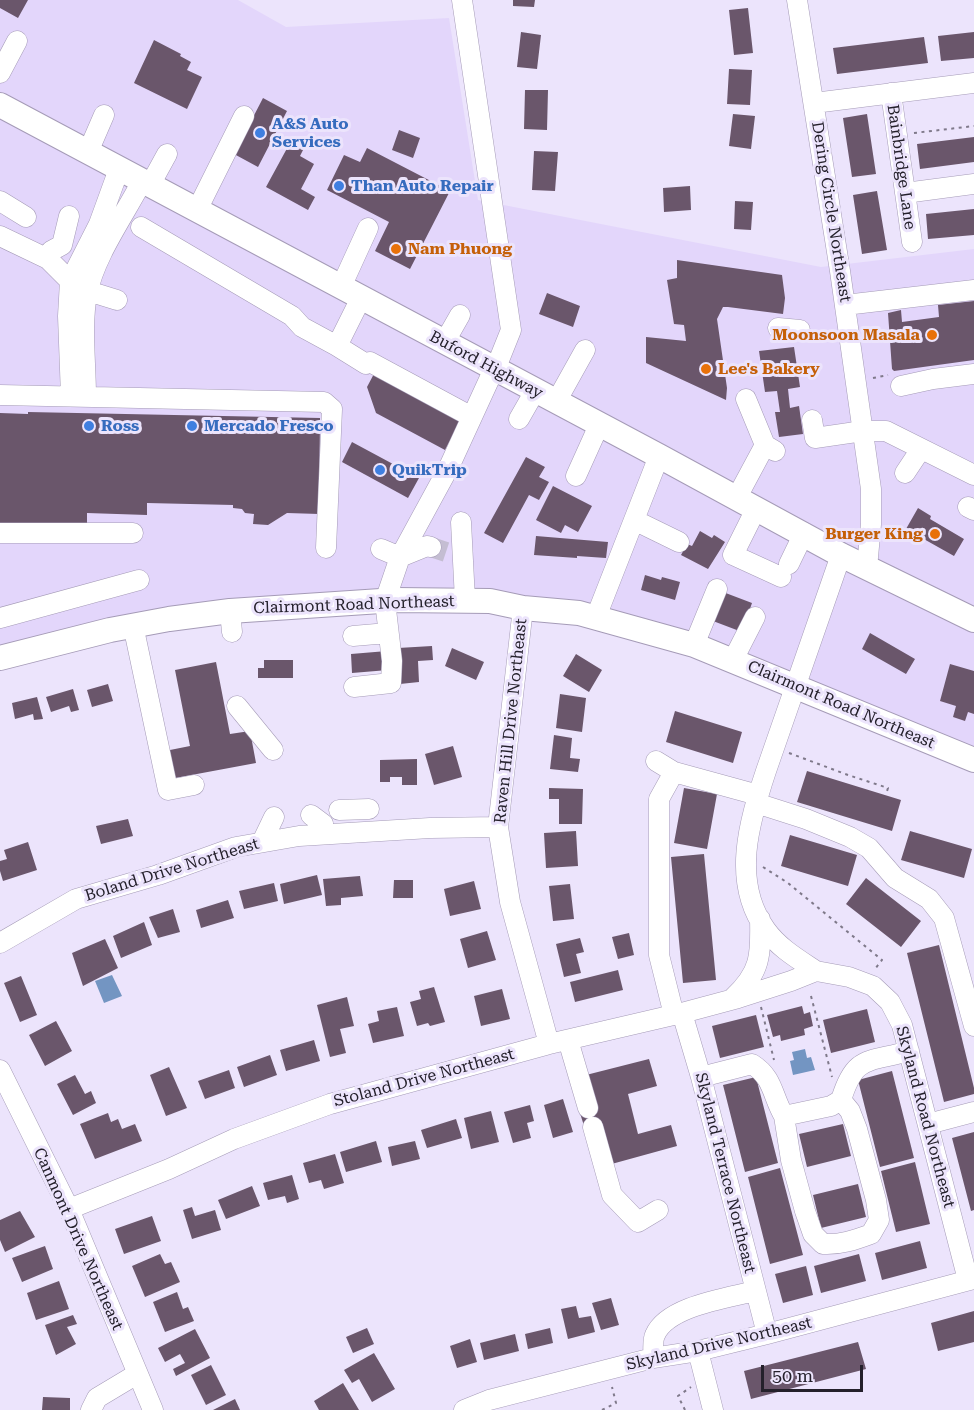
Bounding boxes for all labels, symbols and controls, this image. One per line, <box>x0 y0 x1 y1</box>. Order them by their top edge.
street label: Bainbridge Lane <box>883 103 919 231</box>
place label: A&S Auto Services <box>272 114 349 152</box>
street label: Dering Circle Northeast <box>807 120 855 304</box>
marker: A&S Auto Services <box>253 126 267 140</box>
place label: Than Auto Repair <box>351 176 494 196</box>
marker: Than Auto Repair <box>332 179 346 193</box>
place label: Nam Phuong <box>408 239 512 259</box>
marker: Nam Phuong <box>389 242 403 256</box>
place label: Moonsoon Masala <box>772 325 920 345</box>
street label: Buford Highway <box>426 327 546 403</box>
marker: Moonsoon Masala <box>925 328 939 342</box>
place label: Lee's Bakery <box>718 359 820 379</box>
marker: Lee's Bakery <box>699 362 713 376</box>
place label: Ross <box>101 416 139 436</box>
place label: Mercado Fresco <box>204 416 334 436</box>
marker: Ross <box>82 419 96 433</box>
marker: Mercado Fresco <box>185 419 199 433</box>
place label: QuikTrip <box>392 460 467 480</box>
marker: QuikTrip <box>373 463 387 477</box>
place label: Burger King <box>825 524 923 544</box>
marker: Burger King <box>928 527 942 541</box>
street label: Clairmont Road Northeast <box>253 592 455 618</box>
street label: Raven Hill Drive Northeast <box>491 618 531 824</box>
street label: Clairmont Road Northeast <box>745 657 937 753</box>
street label: Boland Drive Northeast <box>83 834 261 906</box>
street label: Skyland Road Northeast <box>891 1024 959 1210</box>
street label: Stoland Drive Northeast <box>332 1045 516 1111</box>
street label: Skyland Terrace Northeast <box>691 1071 759 1275</box>
street label: Canmont Drive Northeast <box>29 1145 127 1333</box>
street label: Skyland Drive Northeast <box>624 1313 814 1375</box>
scale bar <box>764 1353 866 1391</box>
text: 50 m <box>772 1365 813 1386</box>

